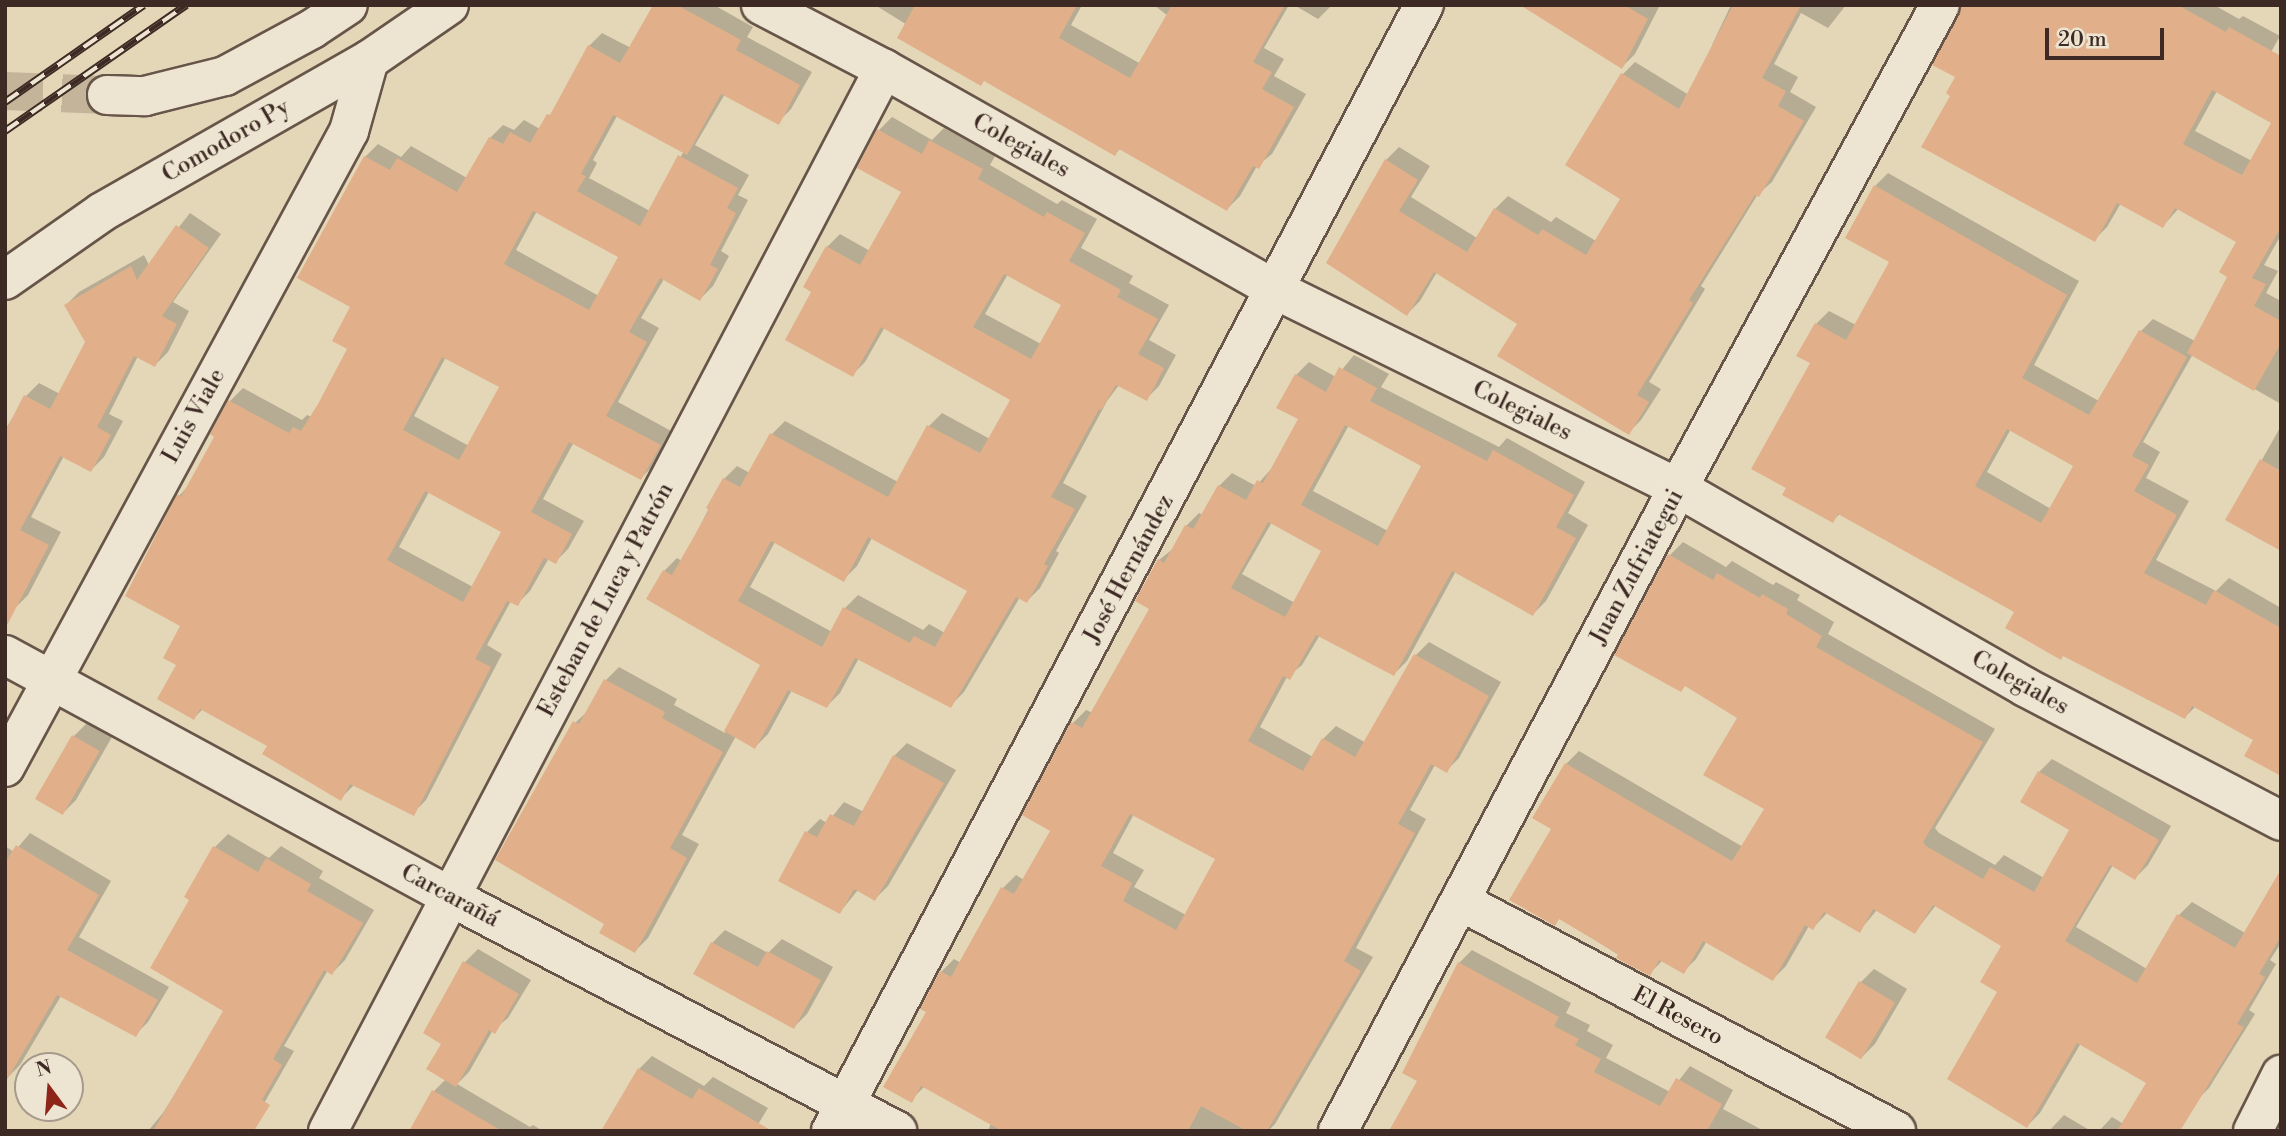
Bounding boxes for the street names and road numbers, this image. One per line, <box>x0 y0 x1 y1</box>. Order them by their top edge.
street label: Comodoro Py <box>157 93 295 189</box>
street label: Colegiales <box>968 108 1074 184</box>
street label: Luis Viale <box>157 364 231 468</box>
street label: Colegiales <box>1468 375 1576 447</box>
street label: Esteban de Luca y Patrón <box>533 478 679 722</box>
street label: Juan Zufriategui <box>1585 485 1689 649</box>
street label: José Hernández <box>1078 490 1180 648</box>
street label: Colegiales <box>1967 645 2073 721</box>
street label: Carcarañá <box>396 859 504 933</box>
street label: El Resero <box>1628 981 1728 1051</box>

